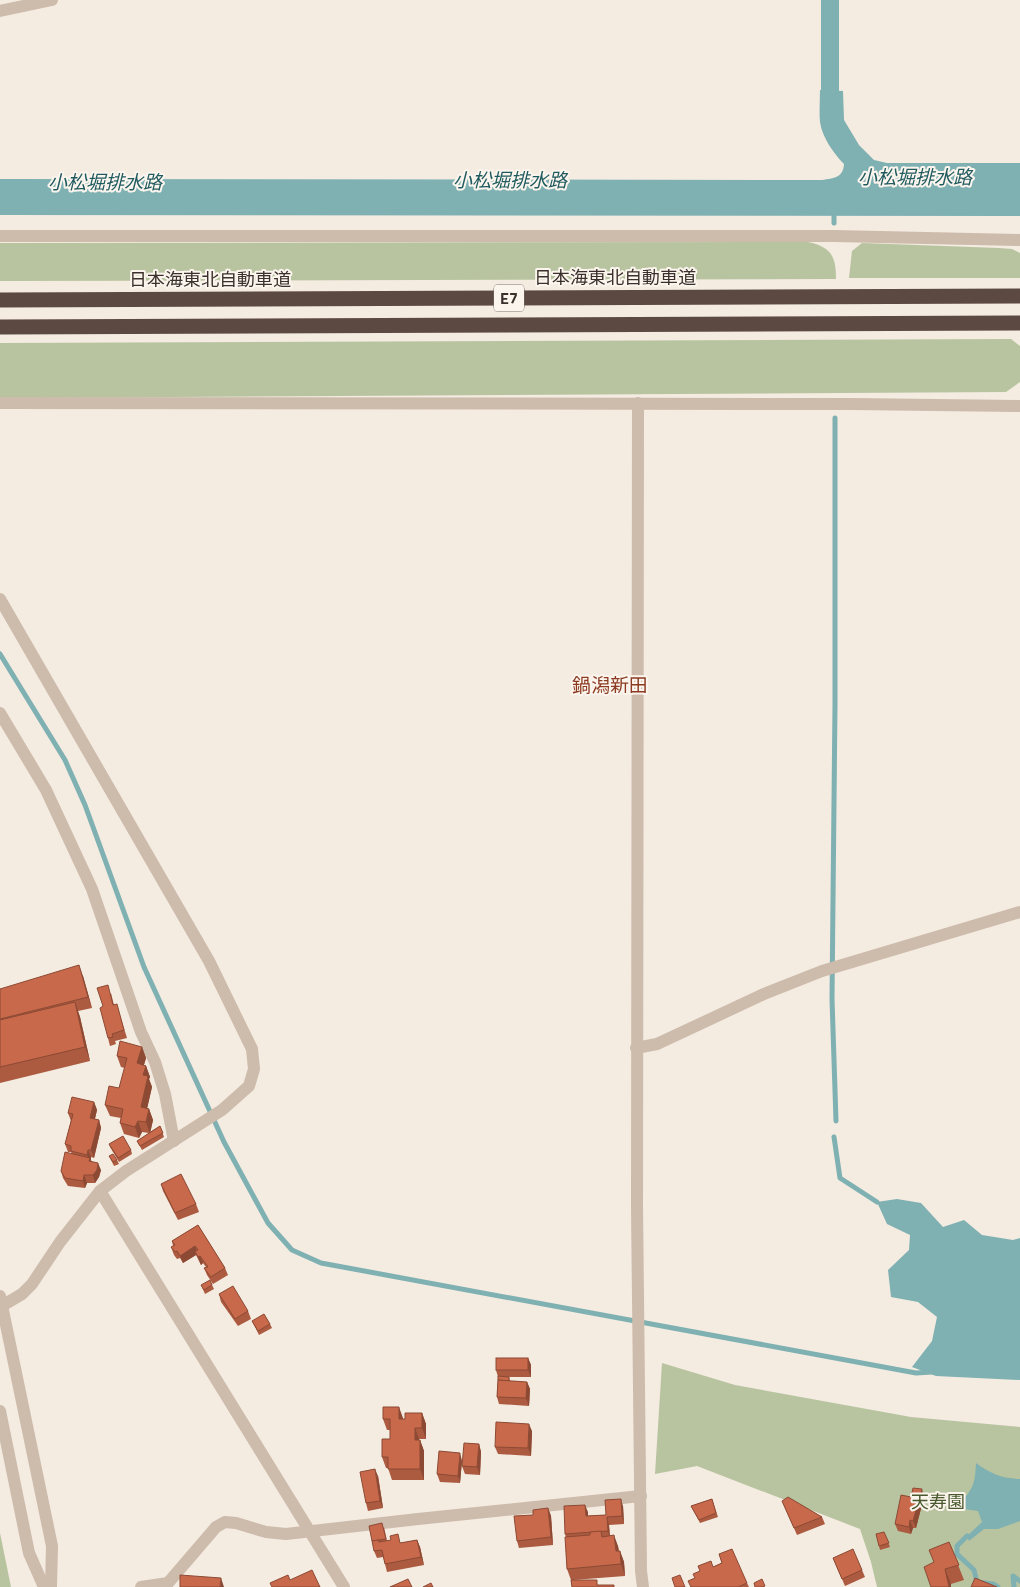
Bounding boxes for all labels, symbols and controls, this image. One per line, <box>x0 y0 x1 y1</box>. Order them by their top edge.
water label: 小松堀排水路 <box>858 162 974 191</box>
water label: 小松堀排水路 <box>453 165 569 194</box>
water label: 小松堀排水路 <box>48 167 164 196</box>
street label: 日本海東北自動車道 <box>534 264 696 291</box>
street label: 日本海東北自動車道 <box>129 266 291 293</box>
road number: E7 <box>494 284 524 312</box>
district label: 鍋潟新田 <box>572 670 648 699</box>
park label: 天寿園 <box>911 1488 965 1515</box>

